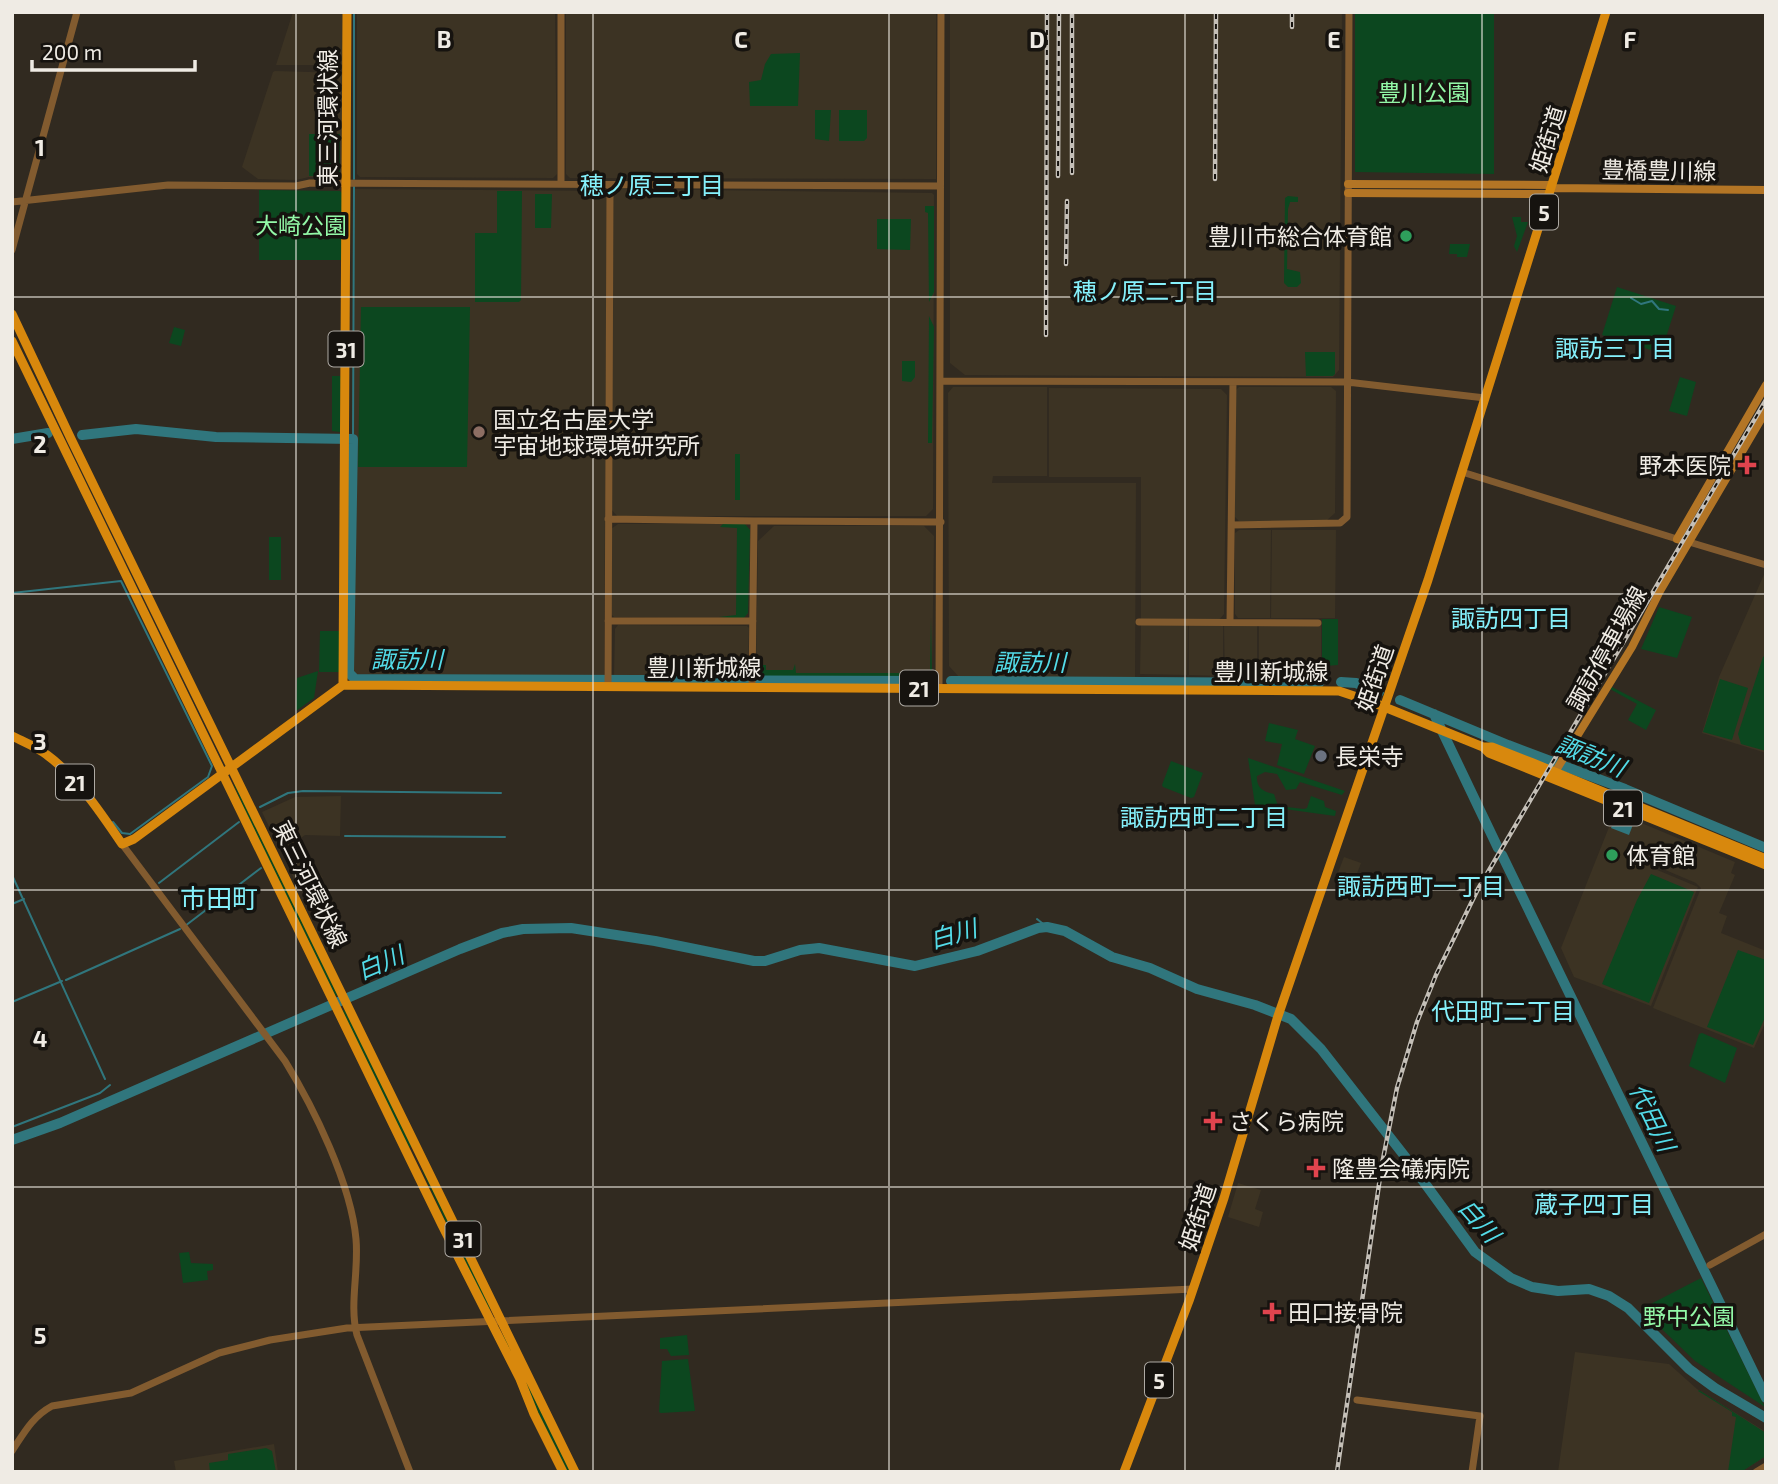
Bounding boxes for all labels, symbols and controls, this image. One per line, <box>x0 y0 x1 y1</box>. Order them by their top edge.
text: B <box>437 25 451 53</box>
text: C <box>734 25 748 53</box>
text: D <box>1029 25 1045 53</box>
text: E <box>1327 25 1341 53</box>
text: F <box>1624 25 1637 53</box>
scale bar <box>32 28 194 72</box>
text: 200 m <box>42 39 102 64</box>
street label: 東三河環状線 <box>313 49 341 187</box>
park label: 豊川公園 <box>1378 78 1470 106</box>
street label: 姫街道 <box>1524 102 1570 176</box>
text: 1 <box>35 133 45 161</box>
street label: 豊橋豊川線 <box>1601 155 1717 185</box>
district label: 穂ノ原三丁目 <box>580 170 724 199</box>
road number: 5 <box>1530 194 1558 230</box>
park label: 大崎公園 <box>255 211 347 239</box>
place label: 豊川市総合体育館 <box>1208 222 1392 250</box>
marker: 豊川市総合体育館 <box>1398 228 1414 244</box>
district label: 穂ノ原二丁目 <box>1073 276 1217 305</box>
road number: 31 <box>328 332 364 366</box>
district label: 諏訪三丁目 <box>1555 333 1675 362</box>
place label: 国立名古屋大学 宇宙地球環境研究所 <box>493 405 700 459</box>
marker: 国立名古屋大学 宇宙地球環境研究所 <box>471 424 487 440</box>
text: 2 <box>33 430 47 458</box>
place label: 野本医院 <box>1639 451 1731 479</box>
marker: 野本医院 <box>1737 455 1757 475</box>
street label: 諏訪停車場線 <box>1560 581 1652 715</box>
district label: 諏訪四丁目 <box>1451 603 1571 632</box>
street label: 姫街道 <box>1350 641 1398 715</box>
water label: 諏訪川 <box>371 644 446 673</box>
water label: 諏訪川 <box>994 647 1069 676</box>
street label: 豊川新城線 <box>647 653 762 681</box>
street label: 豊川新城線 <box>1214 657 1329 685</box>
road number: 21 <box>900 670 938 706</box>
text: 3 <box>33 727 47 755</box>
water label: 諏訪川 <box>1552 728 1633 783</box>
place label: 長栄寺 <box>1335 742 1404 770</box>
marker: 長栄寺 <box>1313 748 1329 764</box>
road number: 21 <box>56 764 94 800</box>
road number: 21 <box>1604 790 1642 826</box>
district label: 諏訪西町二丁目 <box>1120 802 1288 831</box>
street label: 東三河環状線 <box>268 816 354 952</box>
place label: 体育館 <box>1626 841 1695 869</box>
marker: 体育館 <box>1604 847 1620 863</box>
district label: 諏訪西町一丁目 <box>1337 871 1505 900</box>
district label: 市田町 <box>180 882 258 913</box>
water label: 白川 <box>926 912 983 954</box>
water label: 白川 <box>352 938 411 985</box>
district label: 代田町二丁目 <box>1431 996 1575 1025</box>
text: 4 <box>33 1024 47 1052</box>
water label: 代田川 <box>1624 1078 1683 1158</box>
place label: さくら病院 <box>1229 1107 1344 1135</box>
marker: さくら病院 <box>1203 1111 1223 1131</box>
place label: 隆豊会礒病院 <box>1332 1154 1470 1182</box>
marker: 隆豊会礒病院 <box>1306 1158 1326 1178</box>
street label: 姫街道 <box>1173 1180 1221 1254</box>
district label: 蔵子四丁目 <box>1534 1189 1654 1218</box>
water label: 白川 <box>1453 1192 1509 1250</box>
road number: 31 <box>446 1222 480 1256</box>
place label: 田口接骨院 <box>1288 1298 1403 1326</box>
marker: 田口接骨院 <box>1262 1302 1282 1322</box>
park label: 野中公園 <box>1643 1302 1735 1330</box>
text: 5 <box>34 1321 46 1349</box>
road number: 5 <box>1145 1362 1173 1398</box>

